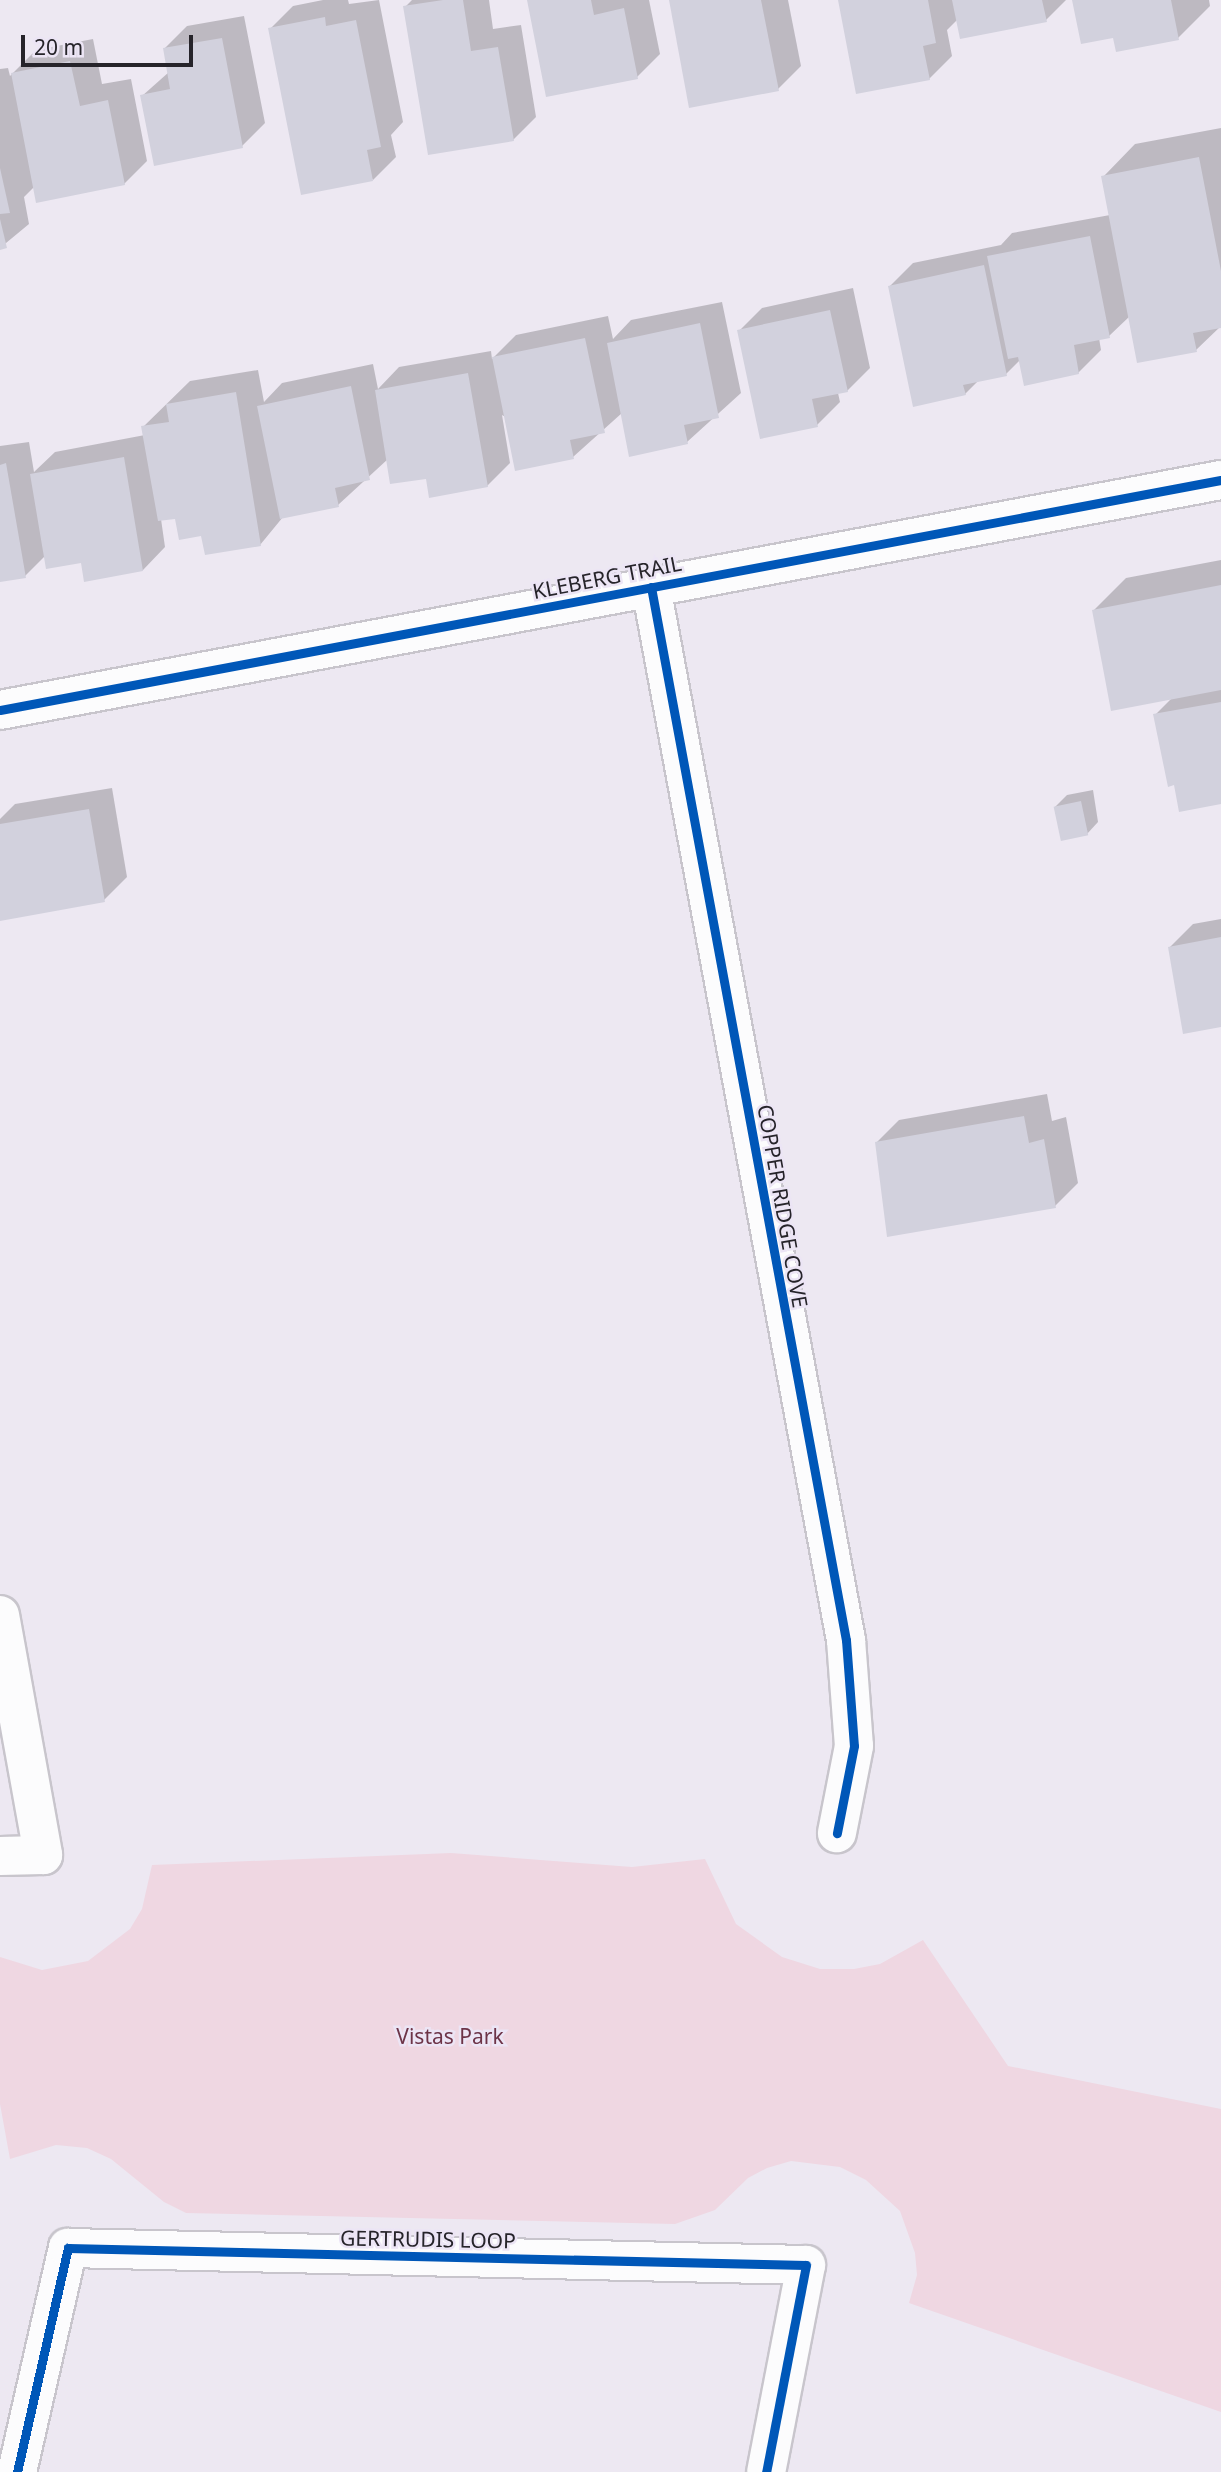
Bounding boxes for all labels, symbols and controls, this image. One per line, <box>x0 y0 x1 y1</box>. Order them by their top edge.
scale bar <box>24 21 196 65</box>
text: 20 m <box>34 33 83 61</box>
street label: KLEBERG TRAIL <box>530 550 684 604</box>
street label: COPPER RIDGE COVE <box>753 1102 813 1310</box>
park label: Vistas Park <box>396 2023 504 2049</box>
street label: GERTRUDIS LOOP <box>340 2225 516 2253</box>

